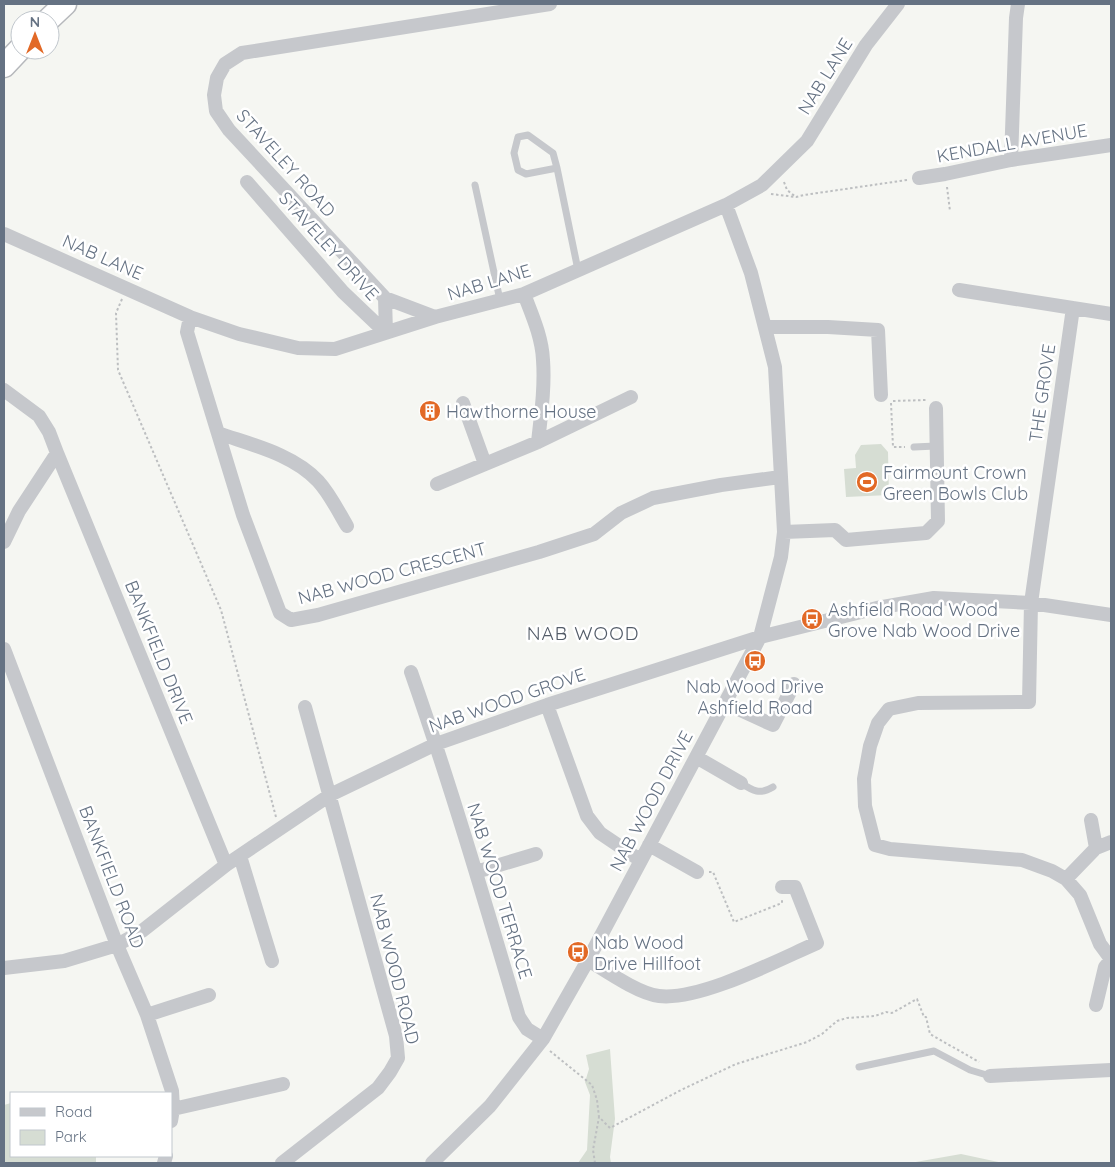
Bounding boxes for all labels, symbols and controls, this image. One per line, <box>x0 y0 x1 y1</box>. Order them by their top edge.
north arrow <box>10 10 60 60</box>
text: N <box>30 13 40 31</box>
street label: NAB LANE <box>792 33 858 119</box>
street label: STAVELEY ROAD <box>232 104 340 222</box>
street label: KENDALL AVENUE <box>935 118 1089 168</box>
street label: STAVELEY DRIVE <box>274 187 384 305</box>
street label: NAB LANE <box>59 229 147 285</box>
street label: NAB LANE <box>445 258 533 306</box>
street label: THE GROVE <box>1024 342 1060 444</box>
building icon: Hawthorne House <box>418 399 442 423</box>
place label: Hawthorne House <box>446 400 597 423</box>
place label: Fairmount Crown Green Bowls Club <box>883 461 1028 505</box>
sports icon: Fairmount Crown Green Bowls Club <box>855 470 879 494</box>
street label: NAB WOOD CRESCENT <box>295 537 489 609</box>
street label: BANKFIELD DRIVE <box>120 577 198 727</box>
place label: Ashfield Road Wood Grove Nab Wood Drive <box>828 598 1020 642</box>
bus stop icon: Ashfield Road Wood Grove Nab Wood Drive <box>800 607 824 631</box>
district label: NAB WOOD <box>527 621 639 645</box>
bus stop icon: Nab Wood Drive Ashfield Road <box>743 649 767 673</box>
street label: NAB WOOD GROVE <box>426 662 588 738</box>
place label: Nab Wood Drive Ashfield Road <box>686 675 824 719</box>
street label: NAB WOOD DRIVE <box>604 727 698 875</box>
street label: NAB WOOD TERRACE <box>462 800 538 982</box>
street label: BANKFIELD ROAD <box>74 802 150 952</box>
street label: NAB WOOD ROAD <box>365 891 425 1047</box>
place label: Nab Wood Drive Hillfoot <box>594 931 701 975</box>
bus stop icon: Nab Wood Drive Hillfoot <box>566 940 590 964</box>
legend <box>10 1092 172 1157</box>
text: Road <box>55 1102 92 1121</box>
text: Park <box>55 1127 87 1146</box>

